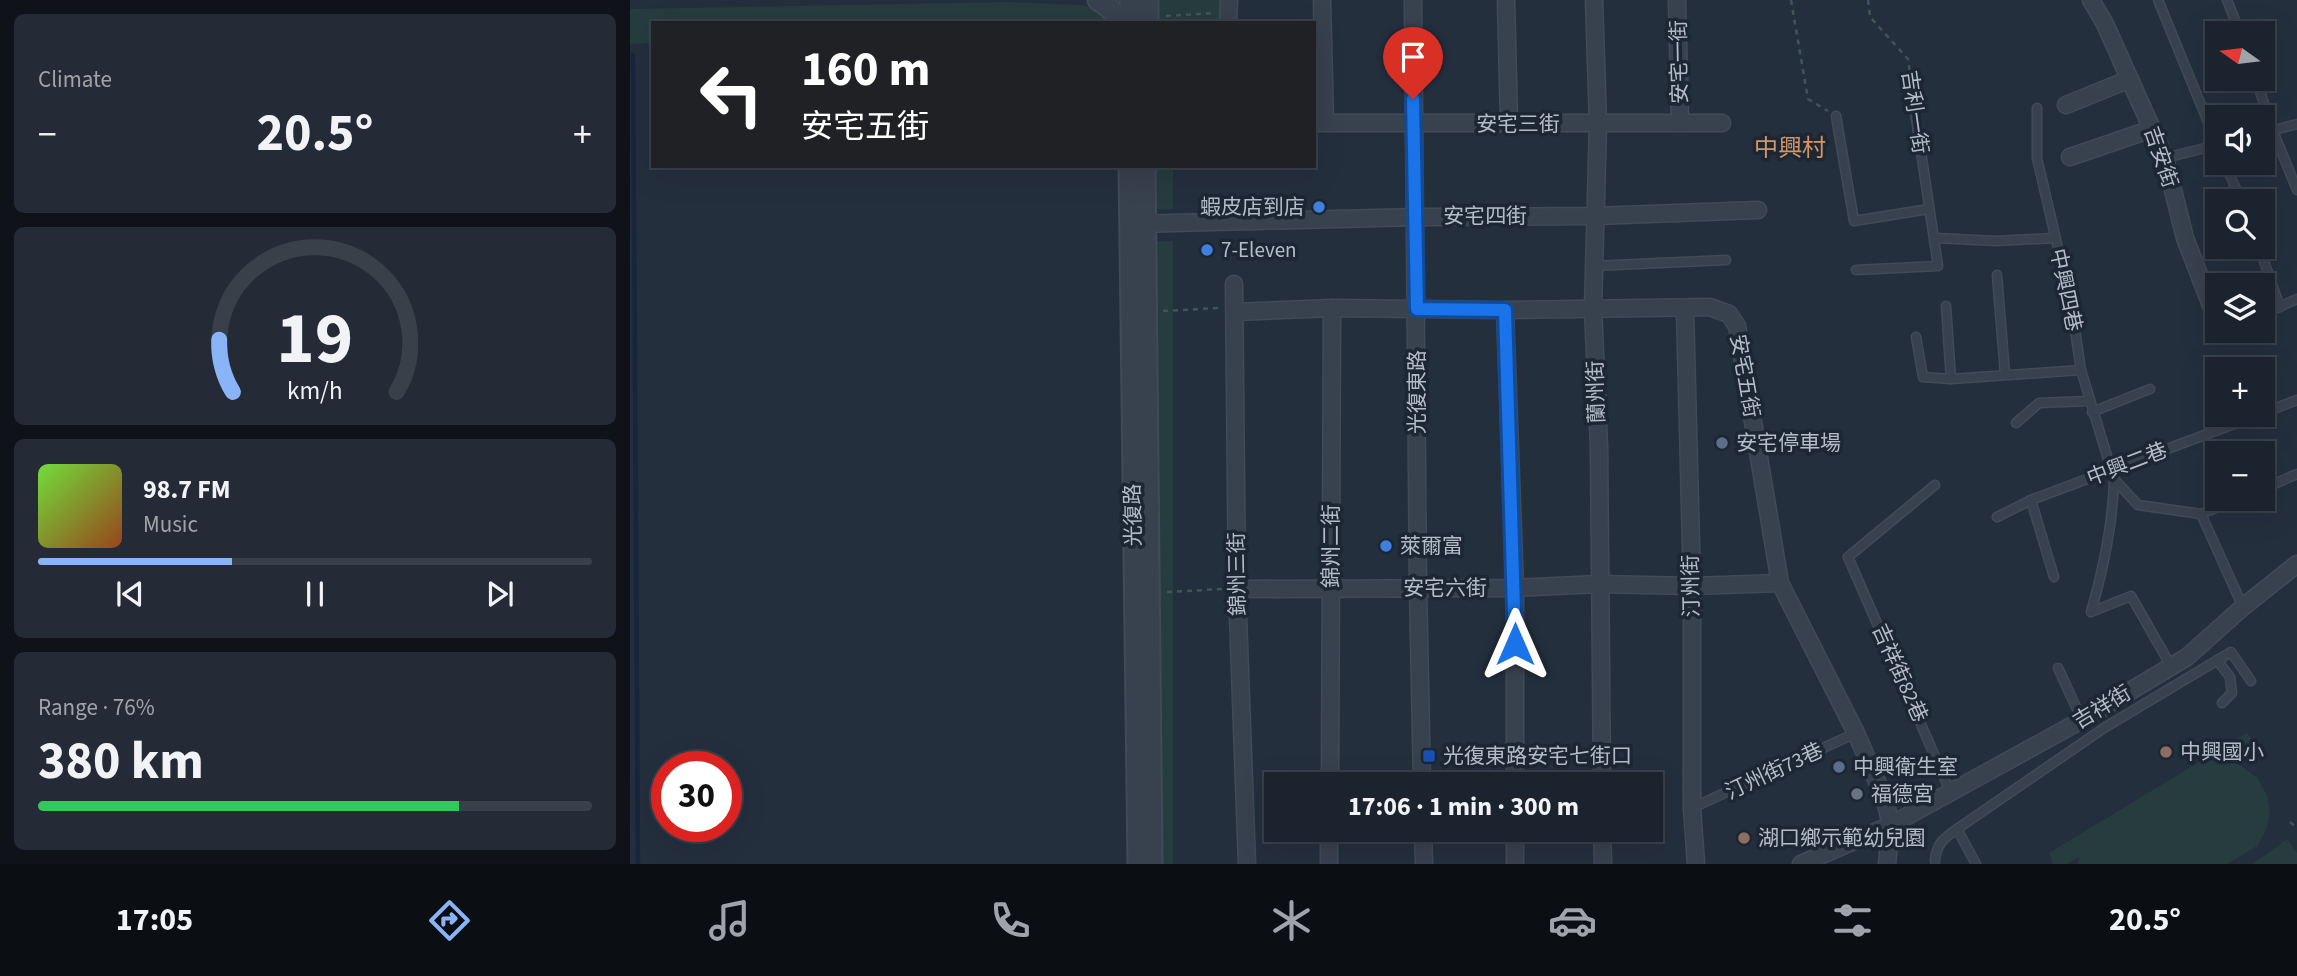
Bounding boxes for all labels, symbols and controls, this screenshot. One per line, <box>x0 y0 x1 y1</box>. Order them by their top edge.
street label: 安宅一街 <box>1663 20 1695 104</box>
north arrow <box>2205 21 2275 91</box>
map controls <box>2205 21 2275 511</box>
pin <box>1383 27 1443 99</box>
text: 160 m <box>801 35 930 105</box>
icon: arrive <box>1394 38 1432 76</box>
icon: left <box>686 49 777 140</box>
text: Climate <box>38 63 112 96</box>
street label: 吉利一街 <box>1894 68 1936 156</box>
text: 20.5° <box>257 97 373 171</box>
text: 安宅五街 <box>801 104 929 150</box>
button: sound <box>2205 105 2275 175</box>
text: − <box>38 108 57 162</box>
text: + <box>573 108 592 162</box>
street label: 安宅三街 <box>1476 109 1560 139</box>
street label: 吉安街 <box>2137 122 2185 192</box>
district label: 中興村 <box>1754 131 1826 166</box>
button: search <box>2205 189 2275 259</box>
place label: 蝦皮店到店 <box>1200 192 1305 222</box>
marker: 蝦皮店到店 <box>1311 199 1327 215</box>
street label: 安宅四街 <box>1443 201 1527 231</box>
place label: 7-Eleven <box>1221 235 1297 265</box>
marker: 7-Eleven <box>1199 242 1215 258</box>
street label: 中興四巷 <box>2043 246 2089 334</box>
button: layers <box>2205 273 2275 343</box>
text: 19 <box>277 287 353 391</box>
street label: 安宅五街 <box>1723 332 1767 420</box>
street label: 光復東路 <box>1402 350 1432 434</box>
button: + <box>2205 357 2275 427</box>
street label: 蘭州街 <box>1580 360 1612 424</box>
text: km/h <box>287 373 343 409</box>
place label: 安宅停車場 <box>1736 428 1841 458</box>
marker: 安宅停車場 <box>1714 435 1730 451</box>
street label: 中興二巷 <box>2082 435 2172 493</box>
button: − <box>2205 441 2275 511</box>
text: 98.7 FM <box>143 471 231 508</box>
street label: 光復路 <box>1117 483 1149 547</box>
street label: 錦州二街 <box>1316 504 1346 588</box>
text: Music <box>143 508 198 541</box>
place label: 萊爾富 <box>1400 531 1463 561</box>
street label: 錦州三街 <box>1221 532 1253 616</box>
marker: 萊爾富 <box>1378 538 1394 554</box>
street label: 汀州街 <box>1675 554 1707 618</box>
street label: 安宅六街 <box>1403 573 1487 603</box>
icon: previous <box>111 575 149 613</box>
icon: pause <box>296 575 334 613</box>
icon: next <box>481 575 519 613</box>
position arrow <box>1478 607 1552 681</box>
street label: 吉祥街82巷 <box>1865 619 1935 727</box>
street label: 吉祥街 <box>2067 678 2137 736</box>
text: Range · 76% <box>38 691 155 724</box>
text: 380 km <box>38 725 204 799</box>
street label: 汀州街73巷 <box>1720 735 1828 807</box>
place label: 中興國小 <box>2180 737 2264 767</box>
place label: 光復東路安宅七街口 <box>1443 741 1632 771</box>
marker: 中興國小 <box>2158 744 2174 760</box>
marker: 光復東路安宅七街口 <box>1421 748 1437 764</box>
speed limit sign: 30 <box>651 751 742 842</box>
place label: 中興衛生室 <box>1853 752 1958 782</box>
marker: 中興衛生室 <box>1831 759 1847 775</box>
place label: 福德宮 <box>1871 779 1934 809</box>
marker: 福德宮 <box>1849 786 1865 802</box>
text: 17:06 · 1 min · 300 m <box>1348 788 1579 825</box>
place label: 湖口鄉示範幼兒園 <box>1758 823 1926 853</box>
marker: 湖口鄉示範幼兒園 <box>1736 830 1752 846</box>
icon: directions <box>425 896 474 945</box>
icon: music <box>705 896 754 945</box>
icon: phone <box>986 896 1035 945</box>
icon: climate <box>1267 896 1316 945</box>
icon: car <box>1548 896 1597 945</box>
icon: filters <box>1828 896 1877 945</box>
text: 17:05 <box>116 897 193 943</box>
text: 20.5° <box>2109 897 2181 943</box>

